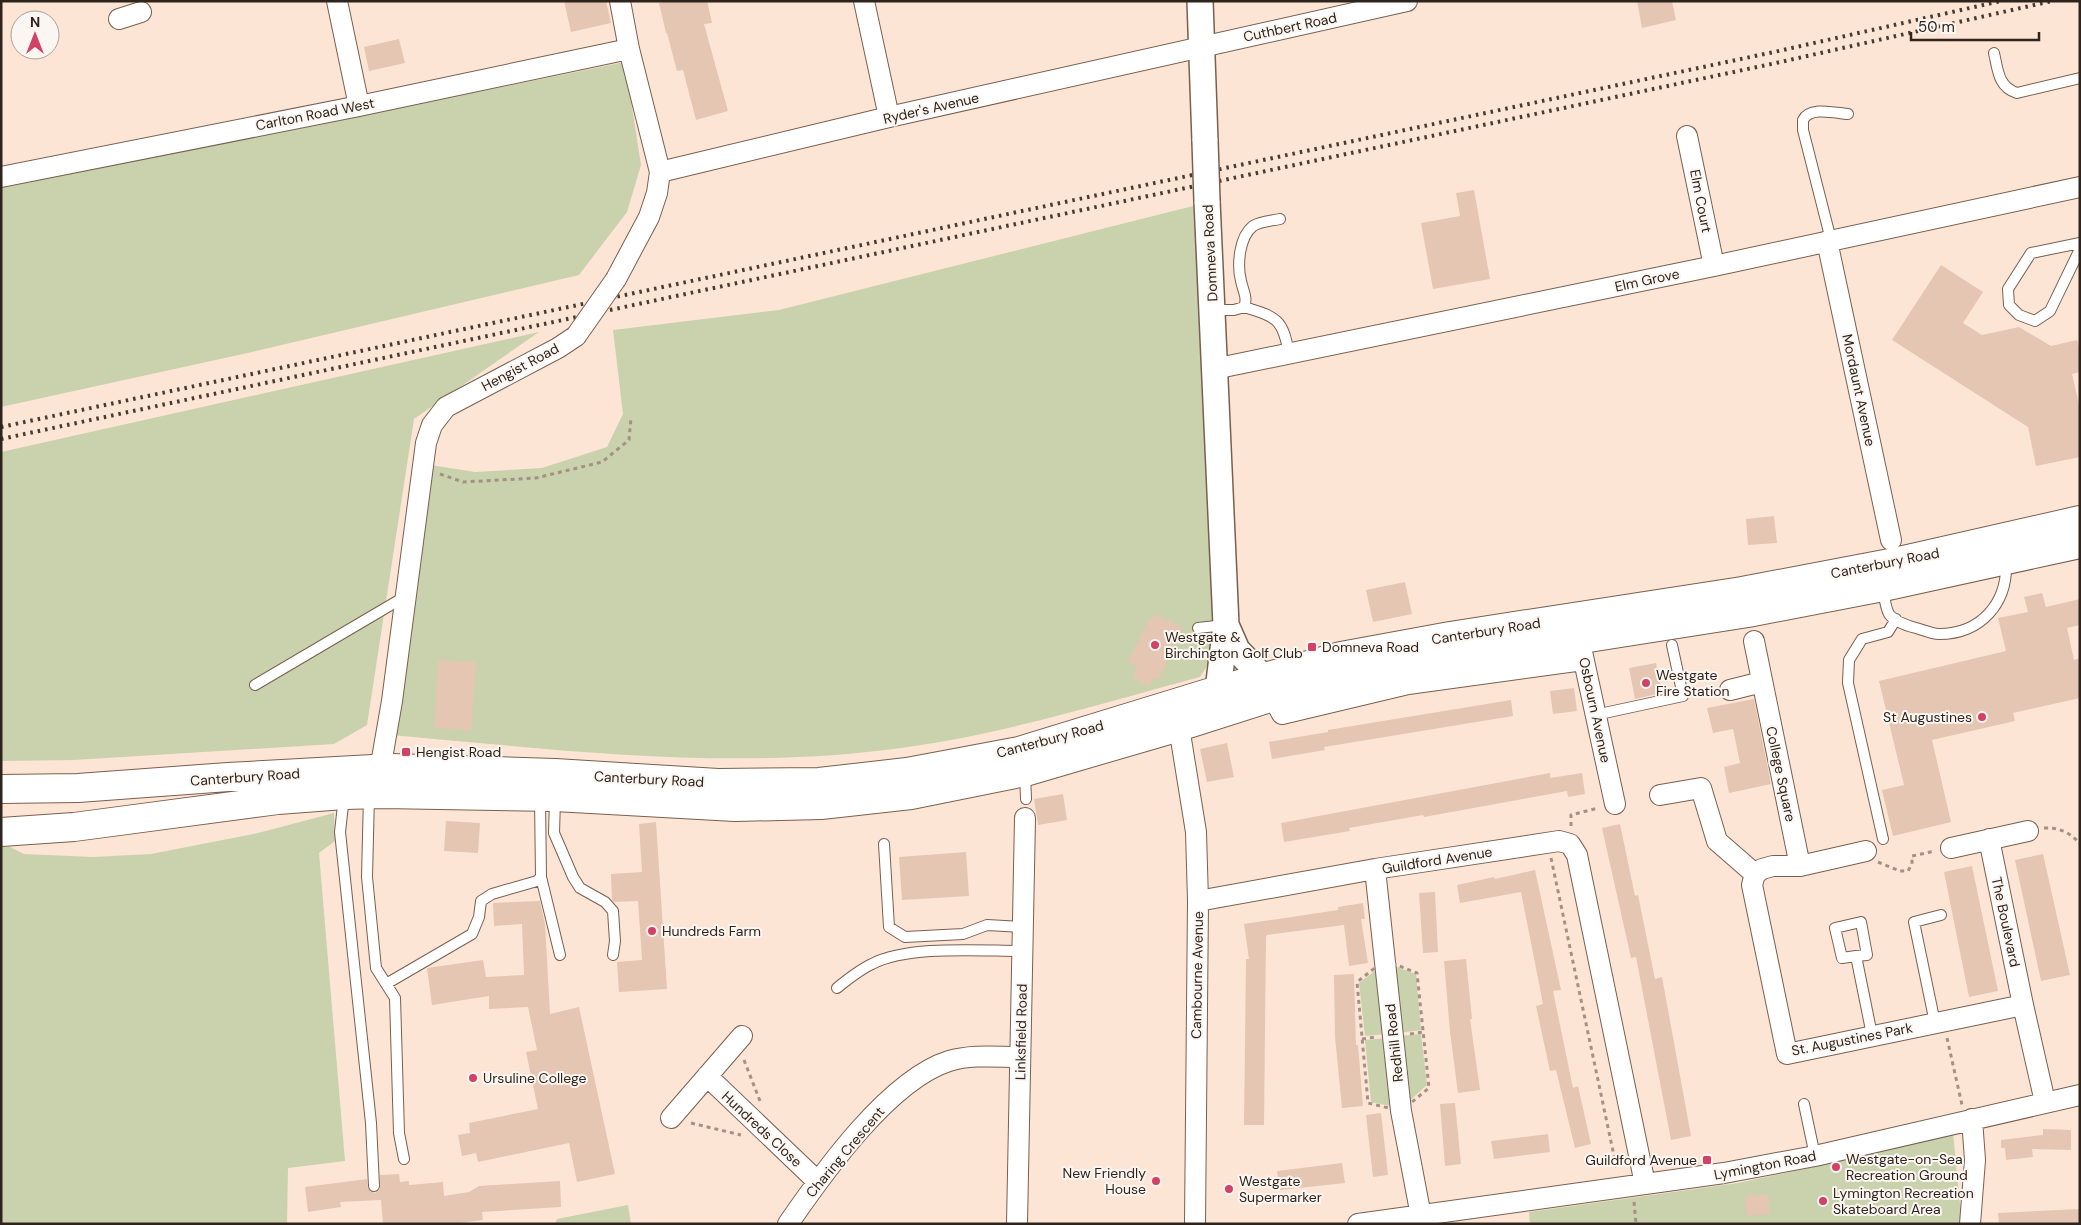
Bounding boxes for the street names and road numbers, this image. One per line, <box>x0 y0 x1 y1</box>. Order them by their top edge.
street label: Cuthbert Road <box>1242 8 1338 46</box>
street label: Ryder's Avenue <box>881 88 981 128</box>
street label: Carlton Road West <box>254 94 376 134</box>
street label: Elm Court <box>1686 168 1716 234</box>
street label: Domneva Road <box>1198 204 1222 302</box>
street label: Elm Grove <box>1613 264 1681 296</box>
street label: Mordaunt Avenue <box>1838 332 1880 448</box>
street label: Hengist Road <box>478 339 562 395</box>
street label: Canterbury Road <box>1829 544 1941 582</box>
street label: Canterbury Road <box>1430 613 1542 649</box>
street label: Osbourn Avenue <box>1575 656 1615 764</box>
street label: Canterbury Road <box>994 716 1106 762</box>
street label: College Square <box>1762 725 1800 823</box>
street label: Canterbury Road <box>189 764 301 790</box>
street label: Canterbury Road <box>594 767 704 791</box>
street label: Guildford Avenue <box>1380 842 1494 878</box>
street label: The Boulevard <box>1988 875 2024 969</box>
street label: Cambourne Avenue <box>1187 911 1207 1039</box>
street label: Linksfield Road <box>1011 984 1031 1080</box>
street label: Redhill Road <box>1381 1003 1407 1083</box>
street label: St. Augustines Park <box>1790 1018 1914 1060</box>
street label: Hundreds Close <box>718 1087 806 1171</box>
street label: Charing Crescent <box>802 1103 888 1201</box>
street label: Lymington Road <box>1712 1146 1818 1184</box>

